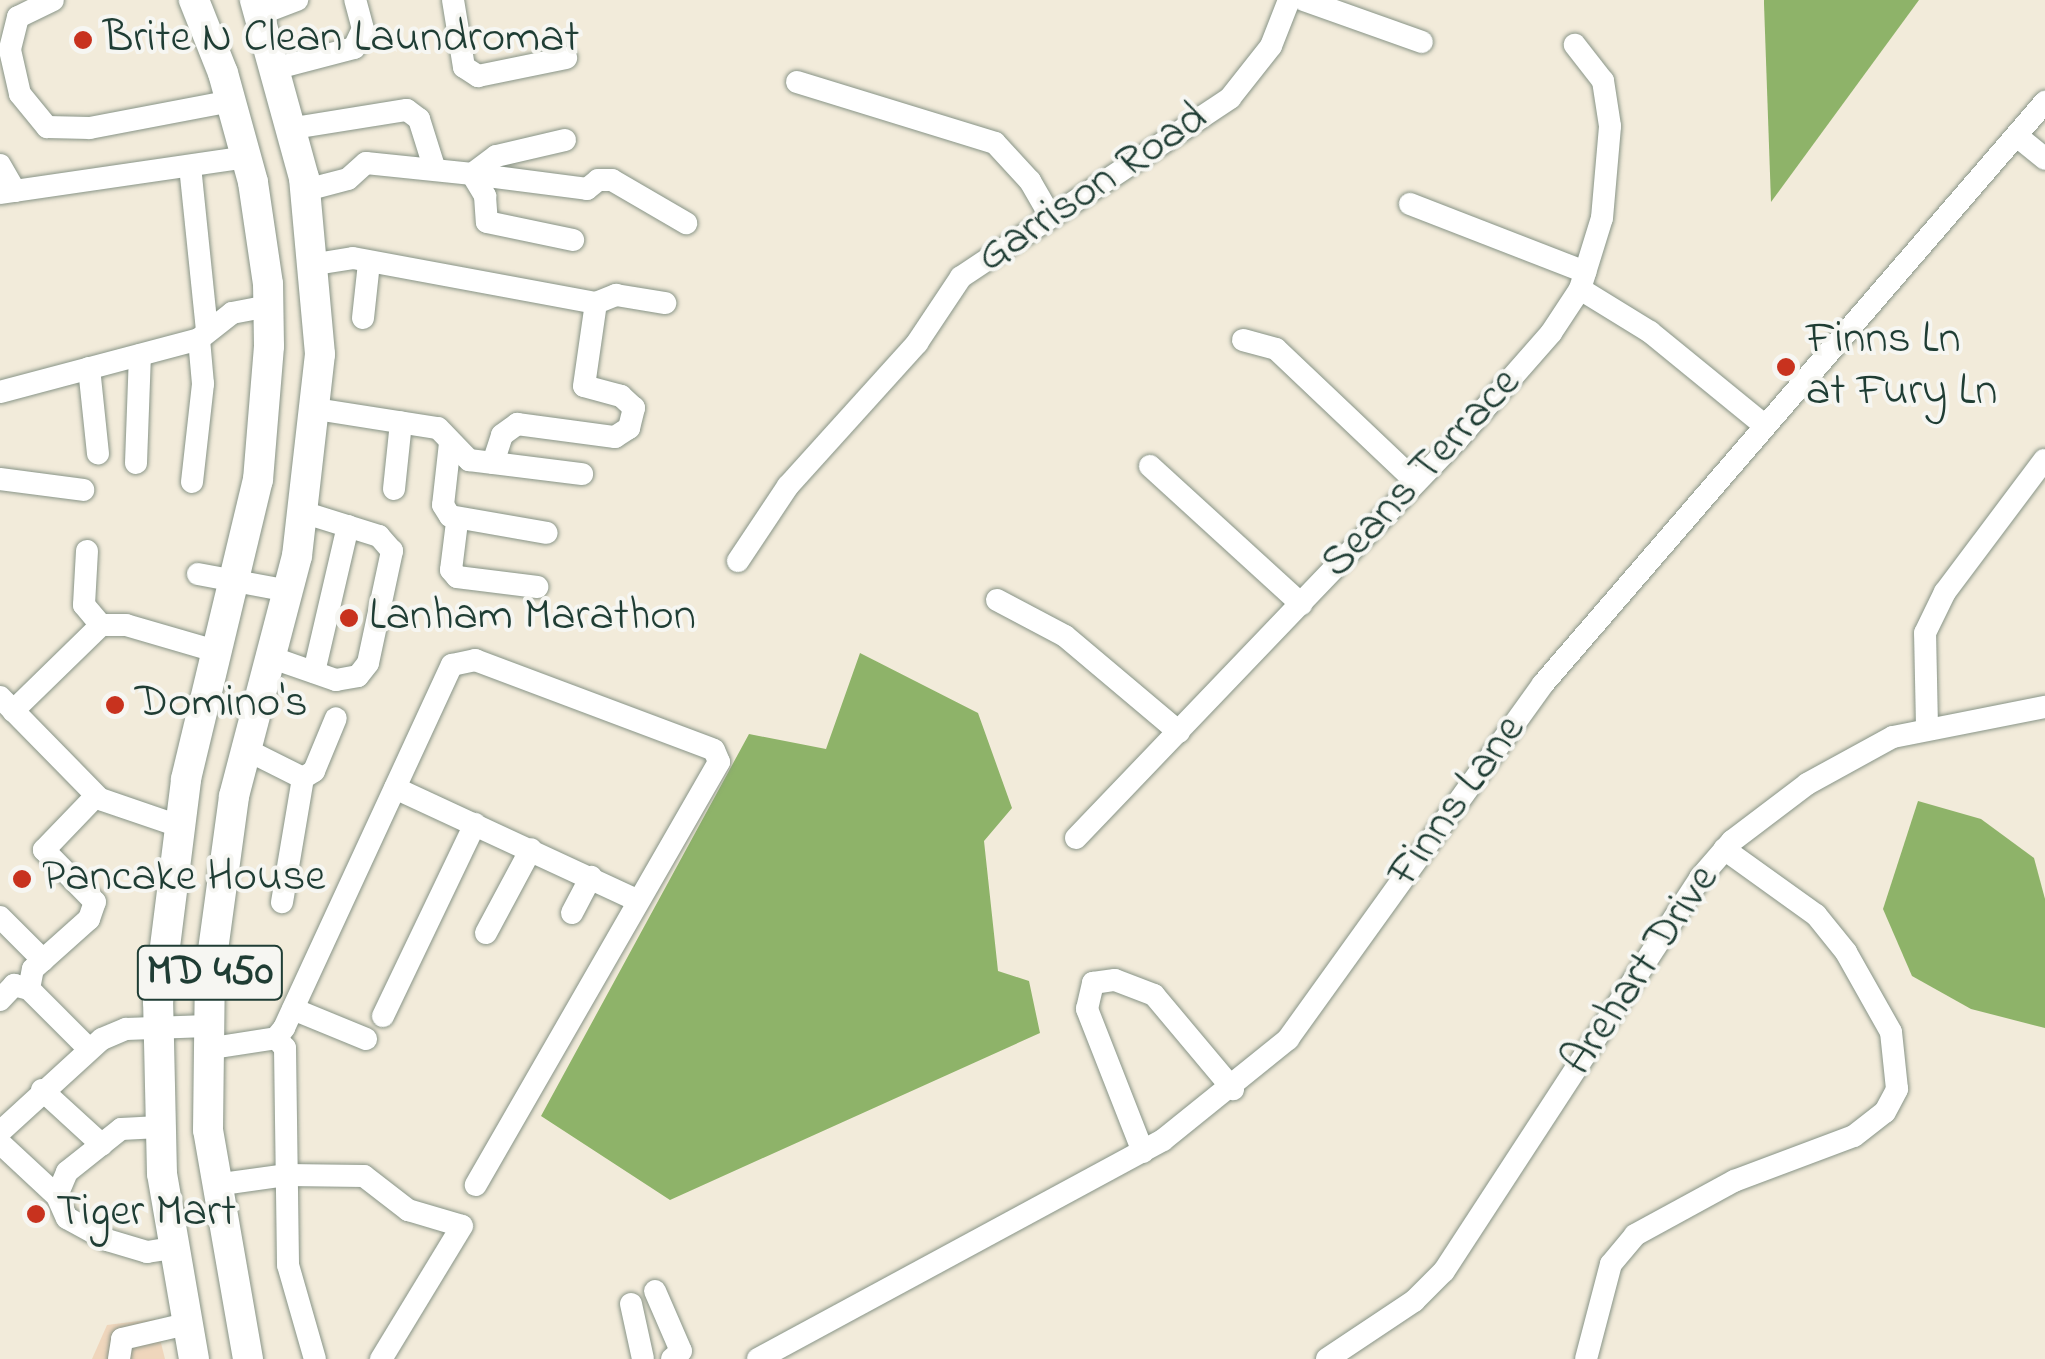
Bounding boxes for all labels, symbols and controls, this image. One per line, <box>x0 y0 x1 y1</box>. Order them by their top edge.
place label: Brite N Clean Laundromat <box>103 13 579 67</box>
marker: Brite N Clean Laundromat <box>72 29 94 51</box>
street label: Garrison Road <box>968 92 1218 286</box>
place label: Finns Ln at Fury Ln <box>1806 314 1997 420</box>
marker: Finns Ln at Fury Ln <box>1775 356 1797 378</box>
street label: Seans Terrace <box>1311 358 1533 590</box>
place label: Lanham Marathon <box>369 591 696 645</box>
marker: Lanham Marathon <box>338 607 360 629</box>
place label: Domino's <box>135 678 308 732</box>
marker: Domino's <box>104 694 126 716</box>
street label: Finns Lane <box>1378 706 1538 898</box>
place label: Pancake House <box>42 852 325 906</box>
street label: Arehart Drive <box>1552 856 1732 1086</box>
marker: Pancake House <box>11 868 33 890</box>
road number: MD 450 <box>135 936 285 1010</box>
place label: Tiger Mart <box>56 1187 236 1241</box>
marker: Tiger Mart <box>25 1203 47 1225</box>

